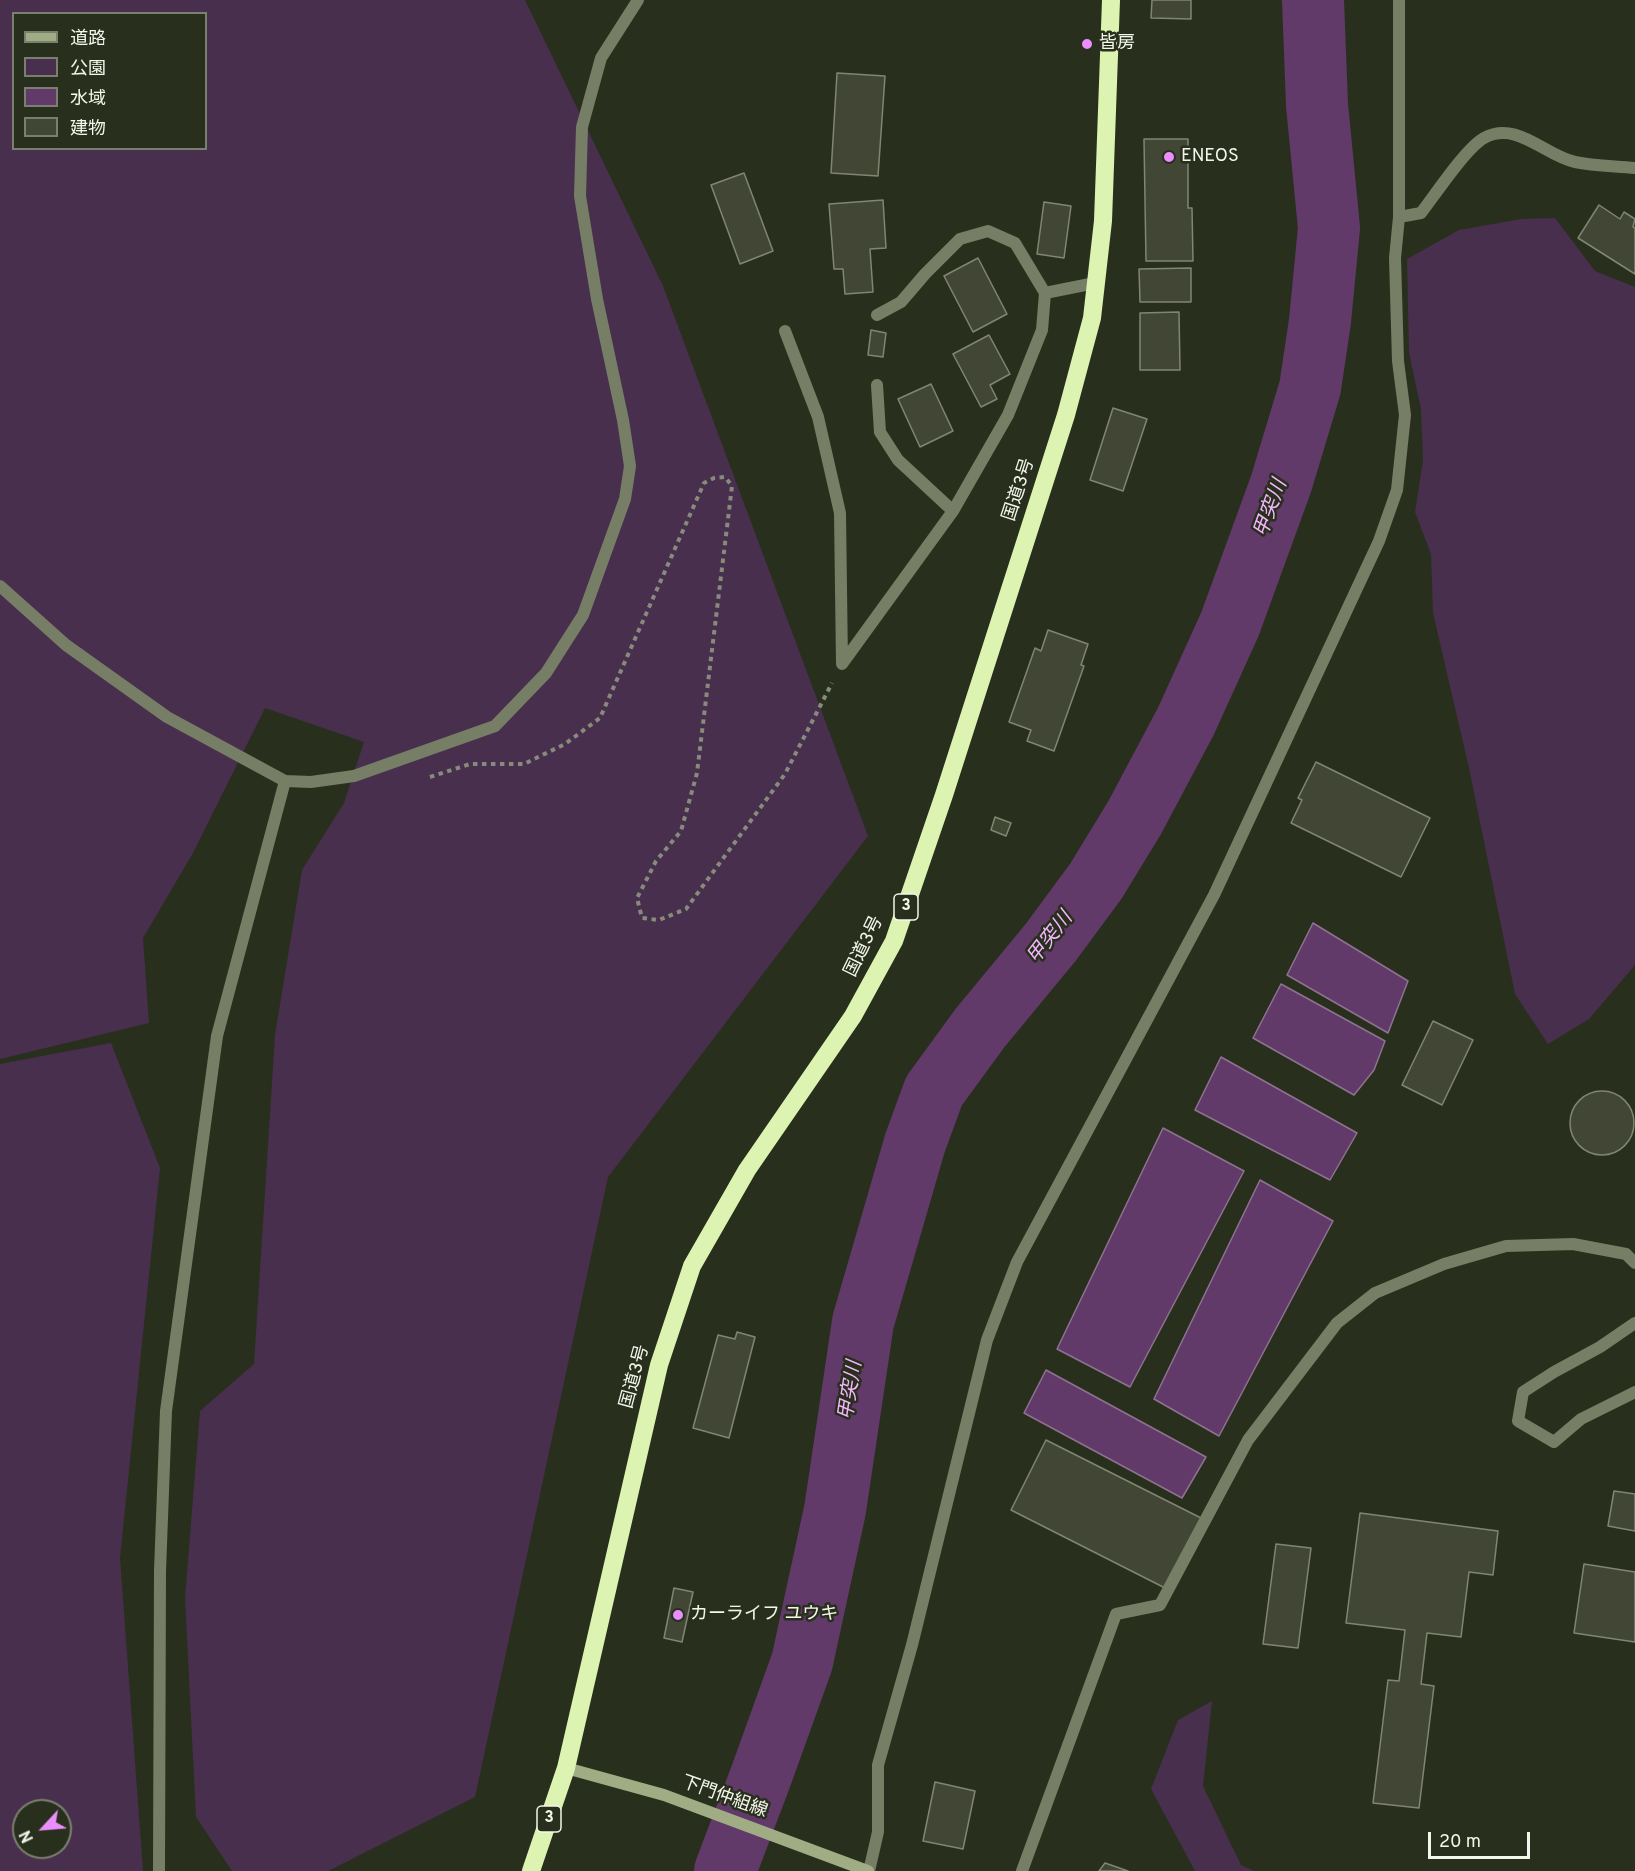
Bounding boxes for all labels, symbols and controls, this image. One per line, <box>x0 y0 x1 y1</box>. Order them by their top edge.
legend <box>12 12 207 150</box>
text: 道路 <box>70 28 106 51</box>
place label: 皆房 <box>1099 33 1135 55</box>
marker: 皆房 <box>1080 37 1094 51</box>
text: 公園 <box>70 58 106 81</box>
text: 水域 <box>70 88 106 111</box>
text: 建物 <box>70 118 106 141</box>
place label: ENEOS <box>1181 146 1239 168</box>
marker: ENEOS <box>1162 150 1176 164</box>
street label: 国道3号 <box>1000 456 1040 524</box>
water label: 甲突川 <box>1250 477 1294 541</box>
road number: 3 <box>894 894 918 920</box>
water label: 甲突川 <box>1023 908 1079 970</box>
street label: 国道3号 <box>841 913 889 981</box>
street label: 国道3号 <box>617 1343 655 1411</box>
water label: 甲突川 <box>835 1359 869 1423</box>
place label: カーライフ ユウキ <box>690 1604 838 1626</box>
marker: カーライフ ユウキ <box>671 1608 685 1622</box>
street label: 下門仲組線 <box>678 1772 770 1824</box>
north arrow <box>12 1799 72 1859</box>
road number: 3 <box>537 1806 561 1832</box>
scale bar <box>1431 1820 1533 1858</box>
text: N <box>16 1826 39 1846</box>
text: 20 m <box>1439 1831 1481 1854</box>

